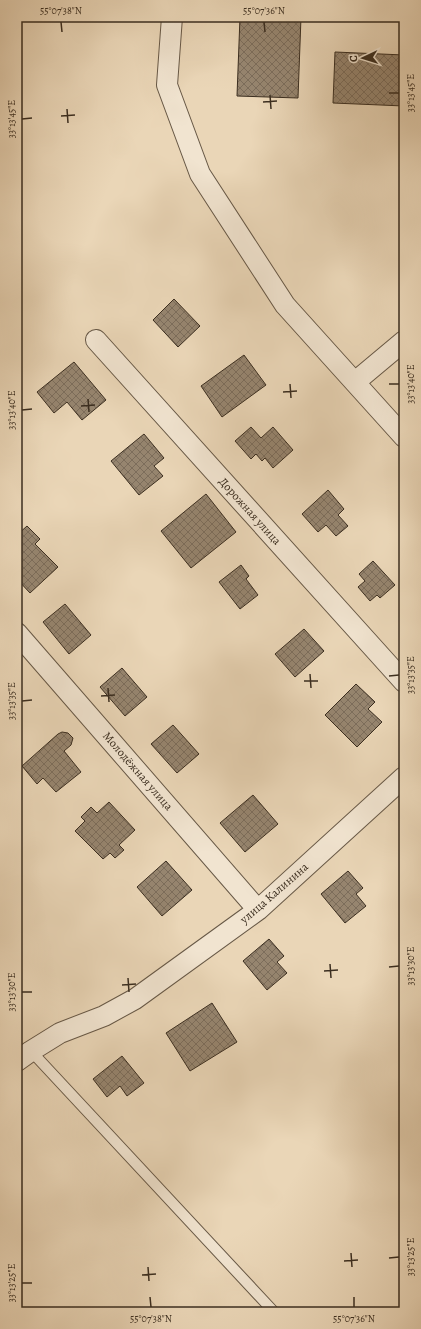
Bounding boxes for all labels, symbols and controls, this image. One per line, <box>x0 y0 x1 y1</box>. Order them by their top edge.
text: 55°07'38"N <box>40 4 82 17</box>
text: 55°07'36"N <box>243 4 285 17</box>
north arrow <box>343 38 383 78</box>
text: С <box>346 55 361 63</box>
text: 33°13'45"E <box>404 74 417 112</box>
text: 33°13'45"E <box>5 100 18 138</box>
text: 33°13'40"E <box>404 364 417 404</box>
text: 33°13'40"E <box>5 390 18 430</box>
street label: Дорожная улица <box>215 474 285 549</box>
text: 33°13'35"E <box>404 656 417 694</box>
text: 33°13'35"E <box>5 682 18 720</box>
street label: Молодёжная улица <box>99 728 177 814</box>
street label: улица Калинина <box>236 859 312 928</box>
text: 33°13'30"E <box>404 946 417 986</box>
text: 33°13'30"E <box>5 972 18 1012</box>
text: 33°13'25"E <box>404 1238 417 1276</box>
text: 33°13'25"E <box>5 1264 18 1302</box>
text: 55°07'38"N <box>130 1312 172 1325</box>
text: 55°07'36"N <box>333 1312 375 1325</box>

